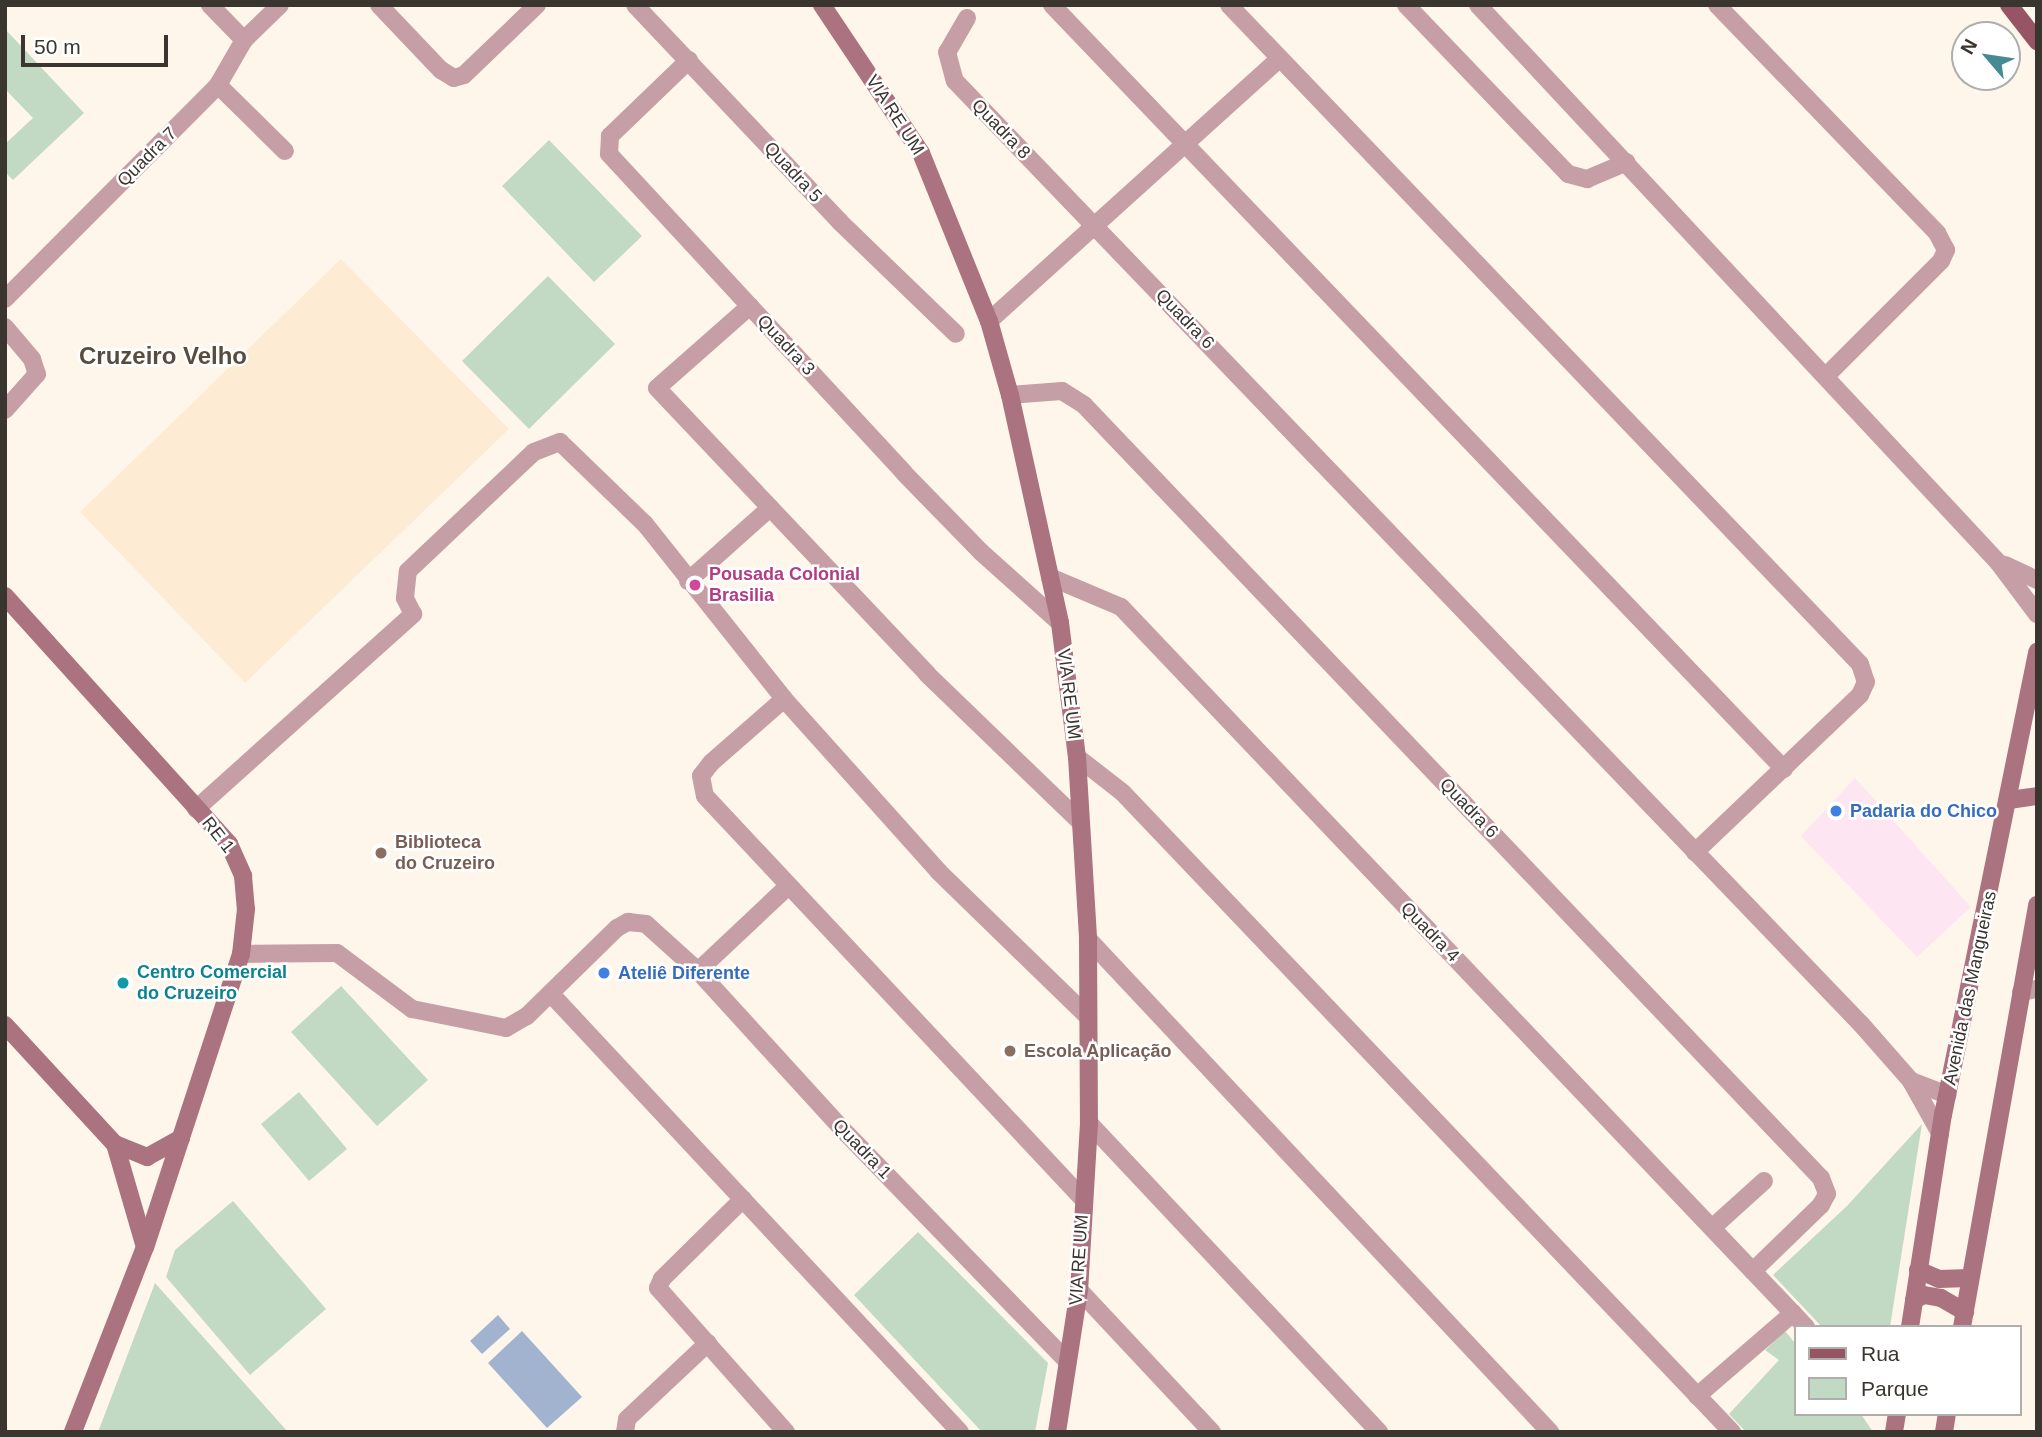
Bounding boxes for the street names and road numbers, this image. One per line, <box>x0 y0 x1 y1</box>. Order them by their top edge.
street label: VIA RE UM <box>861 71 929 159</box>
street label: Quadra 8 <box>967 95 1035 163</box>
street label: Quadra 7 <box>113 123 181 191</box>
street label: Quadra 5 <box>760 137 826 207</box>
street label: Quadra 6 <box>1151 285 1219 353</box>
street label: Quadra 3 <box>753 310 819 380</box>
street label: VIA RE UM <box>1053 647 1085 741</box>
street label: Quadra 6 <box>1435 774 1503 842</box>
street label: RE 1 <box>197 813 239 857</box>
street label: Avenida das Mangueiras <box>1939 889 2001 1087</box>
street label: Quadra 4 <box>1396 898 1464 966</box>
street label: Quadra 1 <box>828 1115 896 1183</box>
street label: VIA RE UM <box>1065 1213 1093 1307</box>

